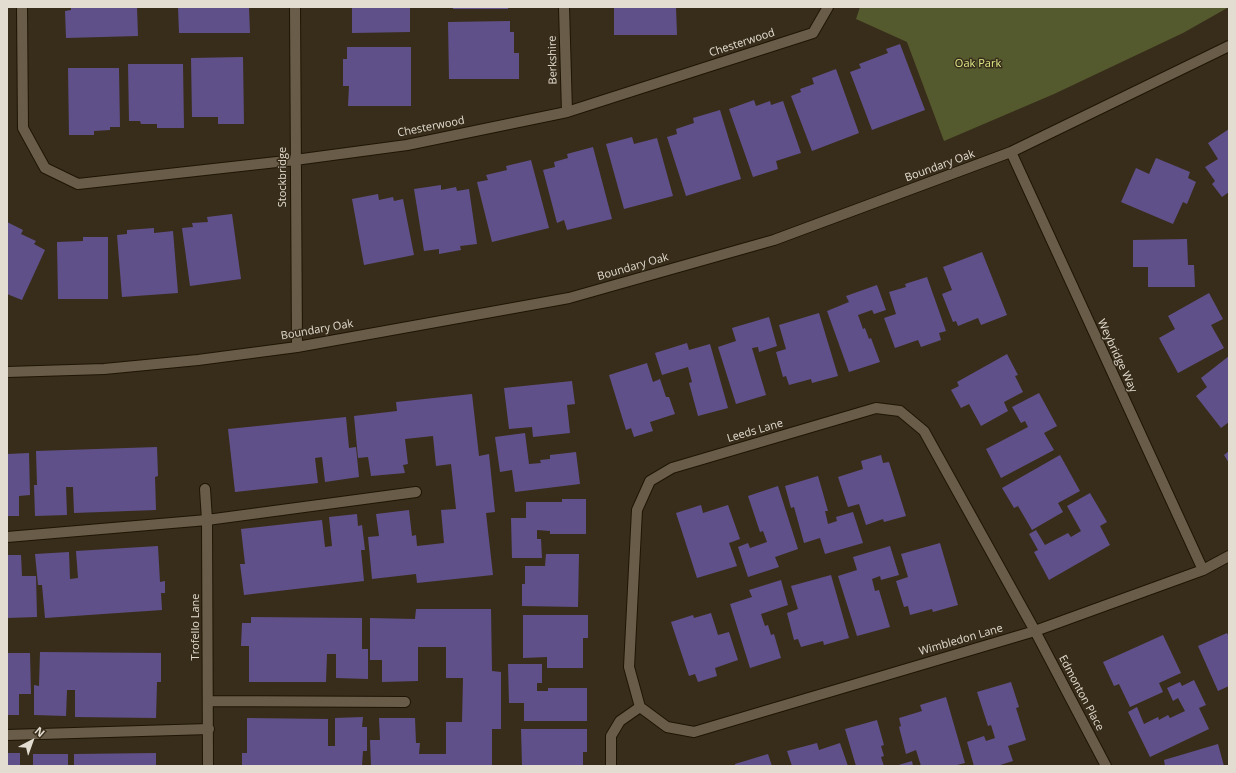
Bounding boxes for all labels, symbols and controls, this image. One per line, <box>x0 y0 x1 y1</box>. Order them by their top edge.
street label: Chesterwood <box>708 26 776 60</box>
street label: Berkshire <box>546 35 560 85</box>
park label: Oak Park <box>955 57 1001 71</box>
street label: Chesterwood <box>396 114 466 140</box>
street label: Stockbridge <box>276 147 290 207</box>
street label: Boundary Oak <box>903 147 977 185</box>
street label: Boundary Oak <box>596 251 670 283</box>
street label: Boundary Oak <box>280 317 354 343</box>
street label: Weybridge Way <box>1094 317 1140 395</box>
street label: Leeds Lane <box>725 417 785 445</box>
street label: Trofello Lane <box>189 594 203 660</box>
street label: Wimbledon Lane <box>918 622 1004 658</box>
street label: Edmonton Place <box>1056 653 1106 733</box>
north arrow <box>12 721 52 761</box>
text: N <box>32 723 48 740</box>

